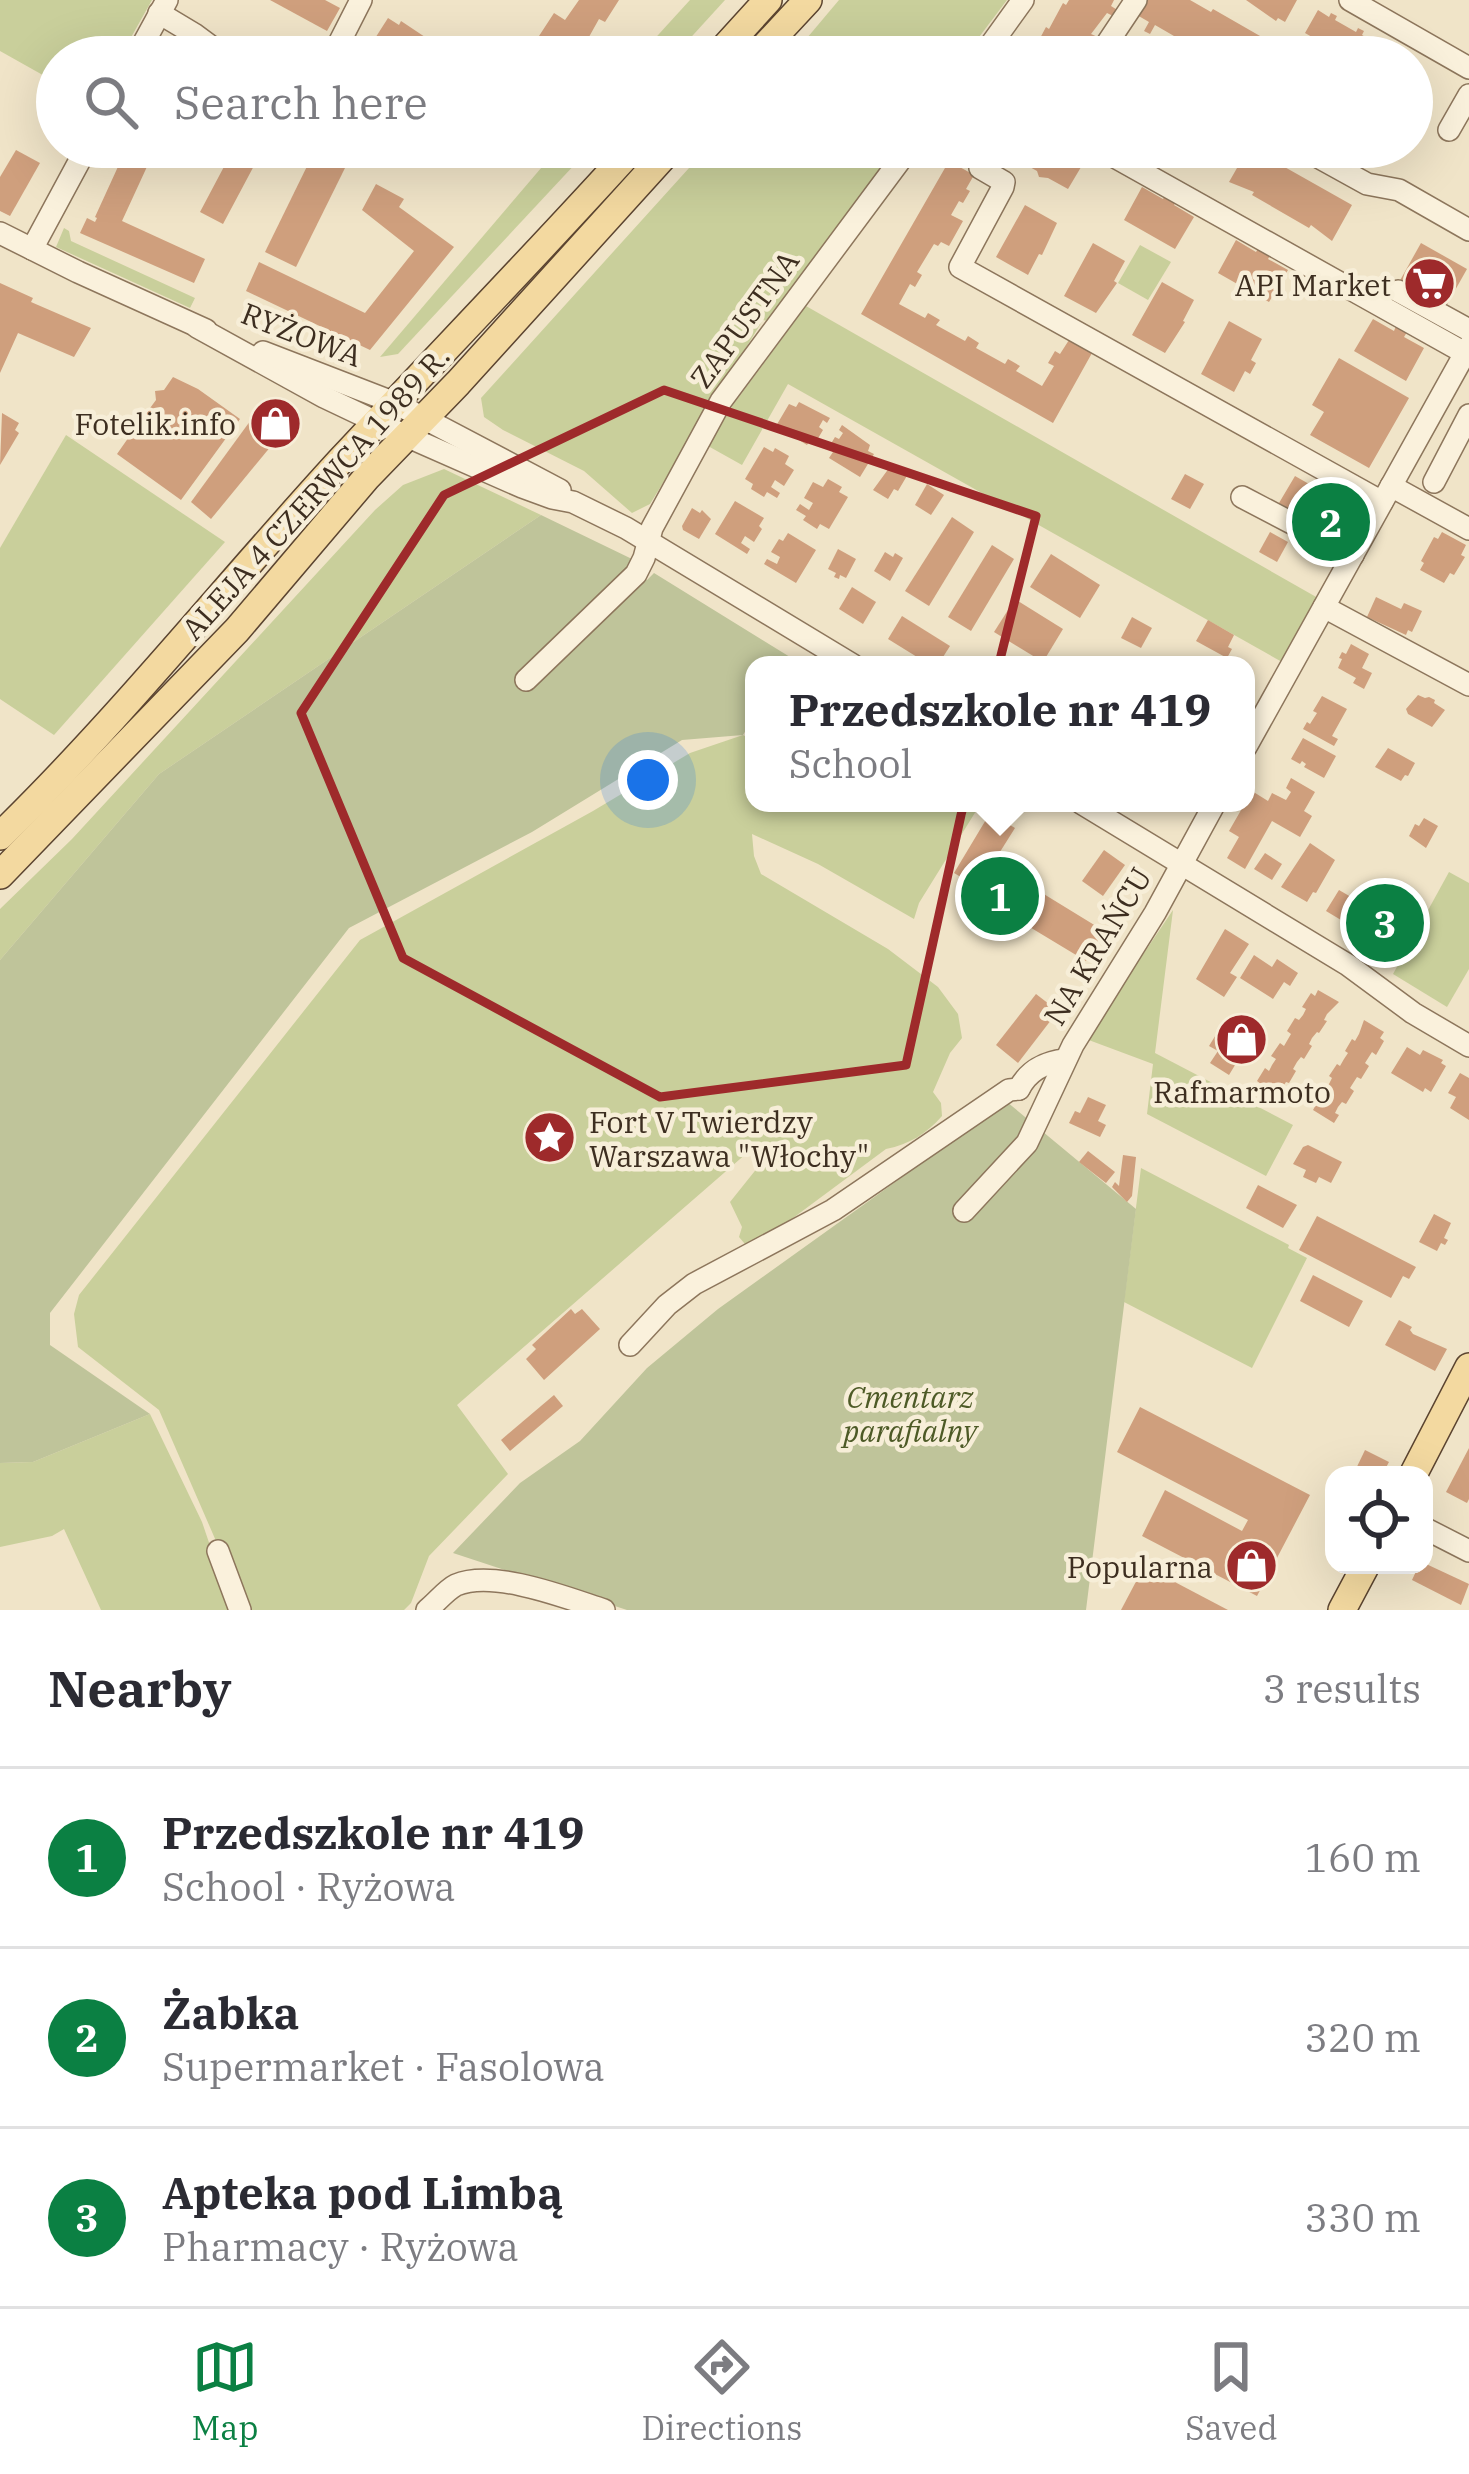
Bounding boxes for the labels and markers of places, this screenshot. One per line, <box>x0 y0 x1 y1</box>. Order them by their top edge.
supermarket icon: API Market <box>1402 256 1458 312</box>
place label: API Market <box>1235 265 1391 304</box>
shop icon: Fotelik.info <box>247 395 303 451</box>
place label: Fotelik.info <box>75 404 236 443</box>
pin: 2 <box>1292 477 1370 567</box>
pin: 1 <box>961 851 1039 941</box>
pin: 3 <box>1346 878 1424 968</box>
shop icon: Rafmarmoto <box>1214 1011 1270 1067</box>
place label: Rafmarmoto <box>1153 1072 1331 1111</box>
place label: Fort V Twierdzy Warszawa "Włochy" <box>589 1102 869 1175</box>
place icon: Fort V Twierdzy Warszawa "Włochy" <box>522 1110 578 1166</box>
shop icon: Popularna <box>1224 1538 1280 1594</box>
place label: Popularna <box>1067 1547 1213 1586</box>

